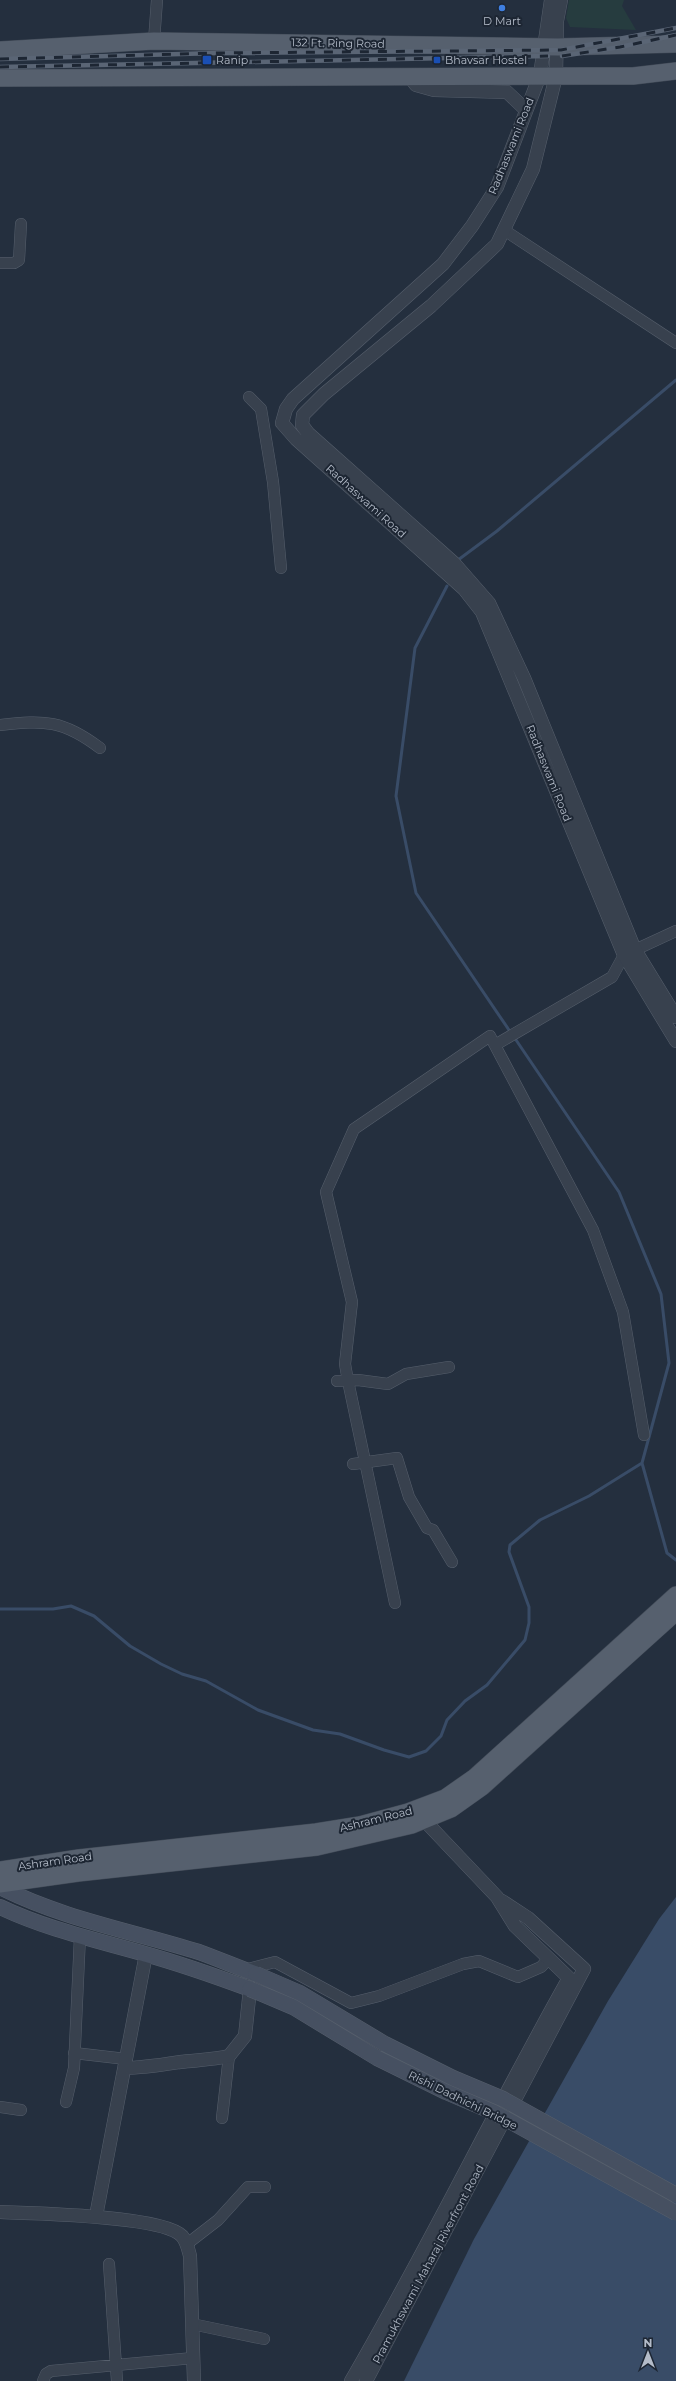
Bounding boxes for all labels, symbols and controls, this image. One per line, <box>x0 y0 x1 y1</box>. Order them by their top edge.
marker: D Mart <box>497 3 507 13</box>
place label: D Mart <box>483 14 522 28</box>
street label: 132 Ft. Ring Road <box>291 35 385 51</box>
place label: Ranip <box>216 53 248 67</box>
place label: Bhavsar Hostel <box>445 53 527 67</box>
marker: Ranip <box>201 54 213 66</box>
marker: Bhavsar Hostel <box>432 55 442 65</box>
street label: Radhaswami Road <box>485 96 537 196</box>
street label: Radhaswami Road <box>323 461 409 541</box>
street label: Radhaswami Road <box>523 723 575 823</box>
street label: Ashram Road <box>338 1803 414 1835</box>
street label: Ashram Road <box>17 1849 93 1873</box>
street label: Rishi Dadhichi Bridge <box>406 2067 520 2133</box>
street label: Pramukhswami Maharaj Riverfront Road <box>369 2162 487 2366</box>
north arrow <box>628 2333 668 2373</box>
text: N <box>644 2336 652 2350</box>

